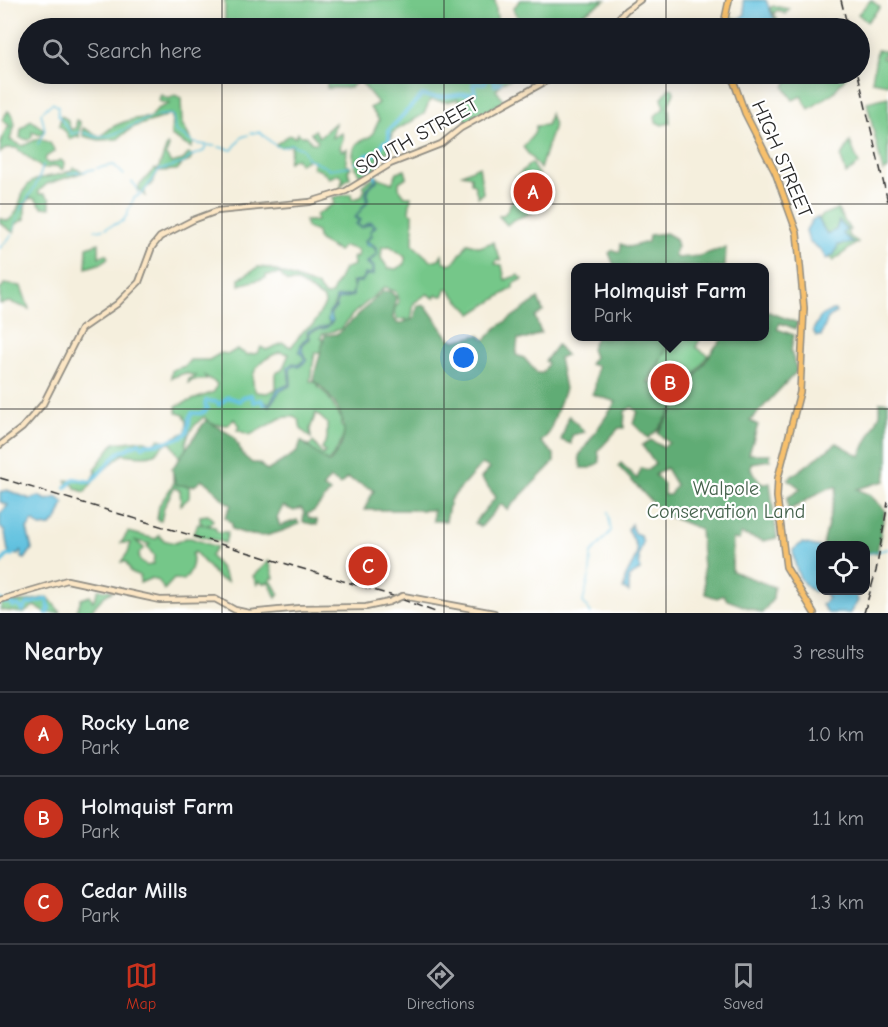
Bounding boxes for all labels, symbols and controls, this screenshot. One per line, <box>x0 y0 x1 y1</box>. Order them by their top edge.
search box <box>18 18 870 84</box>
icon: search <box>39 35 72 68</box>
text: Search here <box>87 38 202 64</box>
street label: SOUTH STREET <box>351 92 483 179</box>
street label: HIGH STREET <box>747 97 817 222</box>
pin: A <box>514 170 552 214</box>
popup <box>571 263 769 341</box>
text: Holmquist Farm <box>594 278 746 304</box>
text: Park <box>594 304 632 327</box>
your location <box>449 343 478 372</box>
pin: B <box>650 360 690 406</box>
park label: Walpole Conservation Land <box>647 477 805 523</box>
map controls <box>816 541 870 595</box>
button: locate <box>816 541 870 595</box>
pin: C <box>348 544 388 588</box>
text: Nearby <box>24 637 103 667</box>
text: 3 results <box>793 641 864 664</box>
text: Rocky Lane <box>81 710 189 736</box>
text: A <box>38 723 49 746</box>
text: 1.0 km <box>808 723 864 746</box>
text: Park <box>81 736 119 759</box>
text: Holmquist Farm <box>81 794 234 820</box>
text: B <box>37 807 50 830</box>
text: 1.1 km <box>812 807 864 830</box>
text: Park <box>81 820 119 843</box>
text: Cedar Mills <box>81 878 187 904</box>
text: C <box>37 891 50 914</box>
text: 1.3 km <box>810 891 864 914</box>
text: Park <box>81 904 119 927</box>
tab: Map <box>125 959 158 1013</box>
tab: Directions <box>407 959 474 1013</box>
tab: Saved <box>723 959 763 1013</box>

